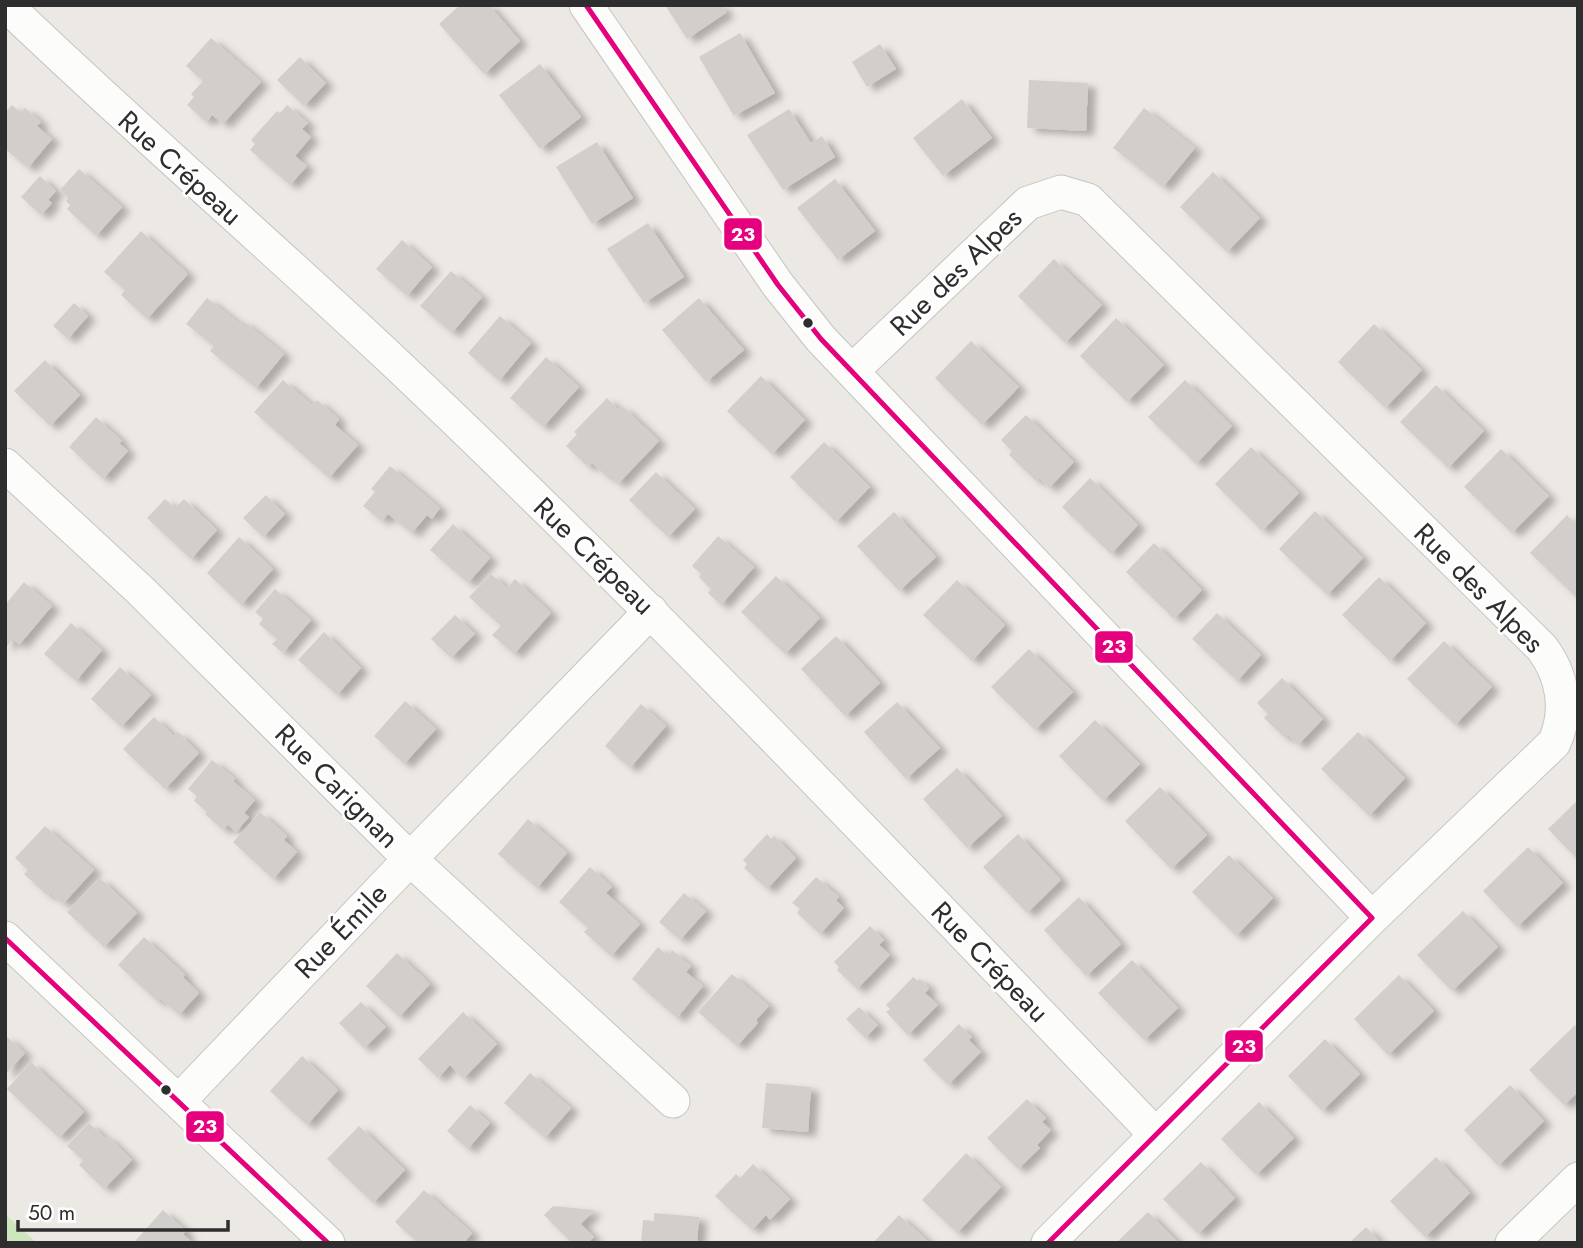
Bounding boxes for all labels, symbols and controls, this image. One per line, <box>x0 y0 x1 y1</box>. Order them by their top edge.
street label: Rue Crépeau <box>109 101 251 235</box>
street label: Rue des Alpes <box>881 198 1031 346</box>
line badge: 23 <box>723 217 763 251</box>
text: 23 <box>731 221 755 248</box>
unlabelled marker <box>801 316 815 330</box>
street label: Rue Crépeau <box>524 488 664 624</box>
street label: Rue des Alpes <box>1404 513 1554 663</box>
line badge: 23 <box>1094 630 1134 664</box>
text: 23 <box>1102 633 1126 660</box>
street label: Rue Carignan <box>265 714 409 858</box>
street label: Rue Émile <box>285 874 397 988</box>
street label: Rue Crépeau <box>922 892 1058 1032</box>
line badge: 23 <box>1224 1029 1264 1063</box>
text: 23 <box>1232 1033 1256 1060</box>
unlabelled marker <box>159 1083 173 1097</box>
line badge: 23 <box>185 1110 225 1143</box>
text: 23 <box>193 1113 217 1140</box>
scale bar <box>18 1188 228 1232</box>
text: 50 m <box>28 1198 75 1228</box>

